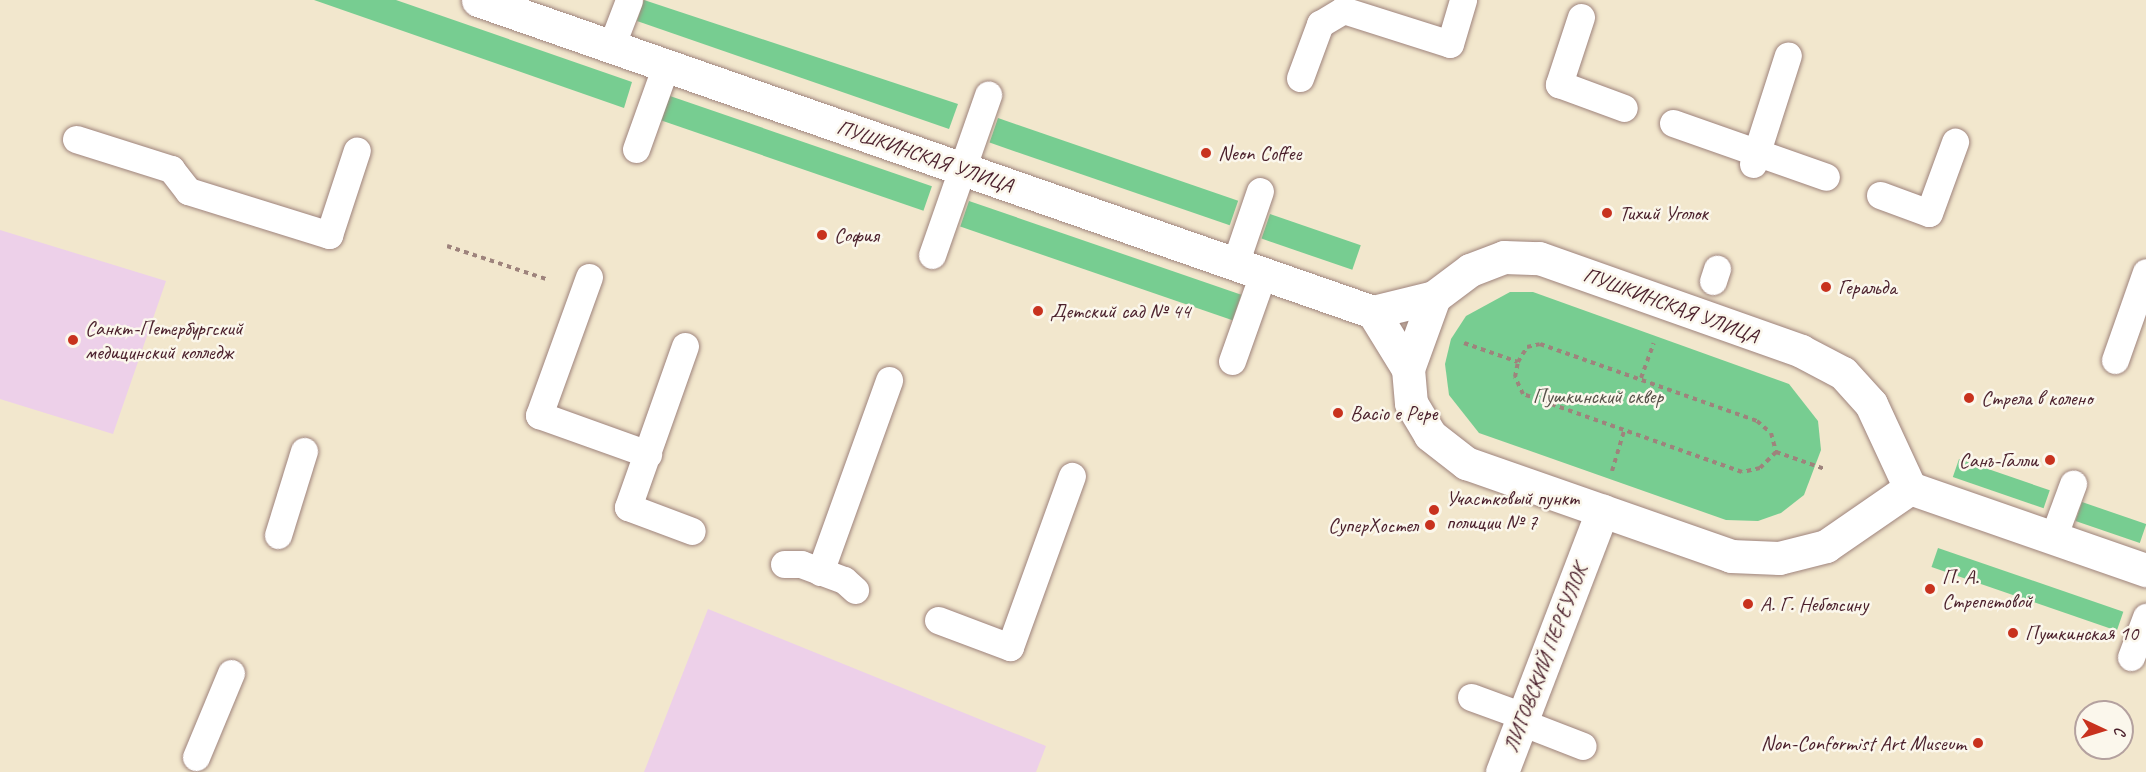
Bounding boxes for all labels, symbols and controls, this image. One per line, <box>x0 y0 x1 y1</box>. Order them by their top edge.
street label: ПУШКИНСКАЯ УЛИЦА <box>834 114 1016 198</box>
place label: Neon Coffee <box>1218 140 1301 166</box>
marker: Neon Coffee <box>1199 146 1213 160</box>
place label: Тихий Уголок <box>1619 200 1708 226</box>
marker: Тихий Уголок <box>1600 206 1614 220</box>
place label: София <box>834 222 879 248</box>
marker: София <box>815 228 829 242</box>
street label: ПУШКИНСКАЯ УЛИЦА <box>1580 262 1762 348</box>
place label: Геральда <box>1838 274 1897 300</box>
marker: Геральда <box>1819 280 1833 294</box>
place label: Детский сад № 44 <box>1050 298 1191 324</box>
marker: Детский сад № 44 <box>1031 304 1045 318</box>
place label: Санкт-Петербургский медицинский колледж <box>85 315 243 365</box>
marker: Санкт-Петербургский медицинский колледж <box>66 333 80 347</box>
park label: Пушкинский сквер <box>1533 383 1663 409</box>
place label: Стрела в колено <box>1981 385 2092 411</box>
marker: Стрела в колено <box>1962 391 1976 405</box>
place label: Bacio e Pepe <box>1350 400 1437 426</box>
marker: Bacio e Pepe <box>1331 406 1345 420</box>
place label: Санъ-Галли <box>1959 447 2038 473</box>
marker: Санъ-Галли <box>2043 453 2057 467</box>
place label: Участковый пункт полиции № 7 <box>1446 485 1579 535</box>
marker: Участковый пункт полиции № 7 <box>1427 503 1441 517</box>
place label: СуперХостел <box>1328 512 1418 538</box>
marker: СуперХостел <box>1423 518 1437 532</box>
street label: ЛИГОВСКИЙ ПЕРЕУЛОК <box>1498 561 1592 755</box>
place label: П. А. Стрепетовой <box>1942 564 2032 614</box>
marker: П. А. Стрепетовой <box>1923 582 1937 596</box>
place label: А. Г. Неболсину <box>1760 591 1868 617</box>
marker: А. Г. Неболсину <box>1741 597 1755 611</box>
place label: Пушкинская 10 <box>2025 620 2138 646</box>
marker: Пушкинская 10 <box>2006 626 2020 640</box>
north arrow <box>2074 700 2134 760</box>
text: С <box>2110 726 2130 736</box>
place label: Non-Conformist Art Museum <box>1760 730 1966 756</box>
marker: Non-Conformist Art Museum <box>1971 736 1985 750</box>

